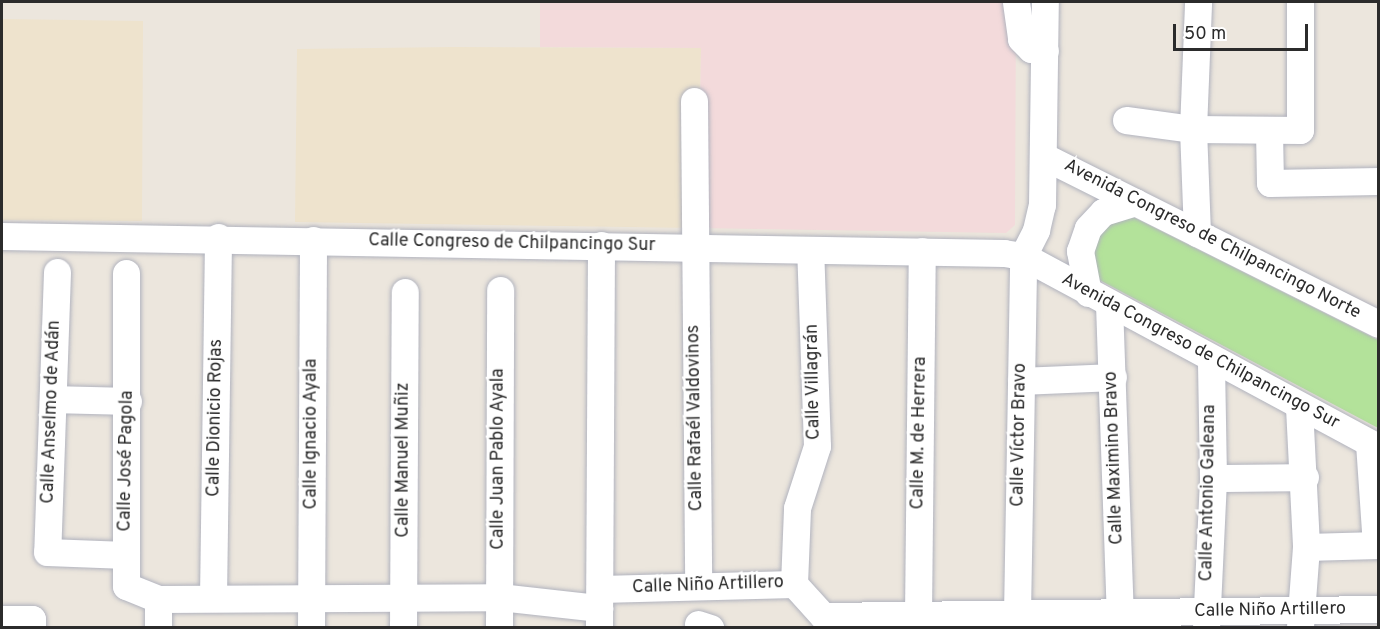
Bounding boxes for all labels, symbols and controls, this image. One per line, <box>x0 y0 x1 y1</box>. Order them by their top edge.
scale bar <box>1176 12 1311 50</box>
text: 50 m <box>1184 23 1226 46</box>
street label: Avenida Congreso de Chilpancingo Norte <box>1060 155 1364 325</box>
street label: Calle Congreso de Chilpancingo Sur <box>368 231 656 257</box>
street label: Avenida Congreso de Chilpancingo Sur <box>1057 269 1343 435</box>
street label: Calle Anselmo de Adán <box>38 319 66 505</box>
street label: Calle Villagrán <box>802 323 826 441</box>
street label: Calle Rafaél Valdovinos <box>684 324 708 512</box>
street label: Calle Dionicio Rojas <box>204 339 228 497</box>
street label: Calle M. de Herrera <box>908 356 932 510</box>
street label: Calle Ignacio Ayala <box>301 358 323 510</box>
street label: Calle Víctor Bravo <box>1008 363 1032 507</box>
street label: Calle Juan Pablo Ayala <box>488 368 510 550</box>
street label: Calle Maximino Bravo <box>1101 371 1129 545</box>
street label: Calle Manuel Muñiz <box>393 382 415 538</box>
street label: Calle José Pagola <box>115 390 139 532</box>
street label: Calle Antonio Galeana <box>1197 404 1221 582</box>
street label: Calle Niño Artillero <box>631 573 785 599</box>
street label: Calle Niño Artillero <box>1194 599 1346 623</box>

